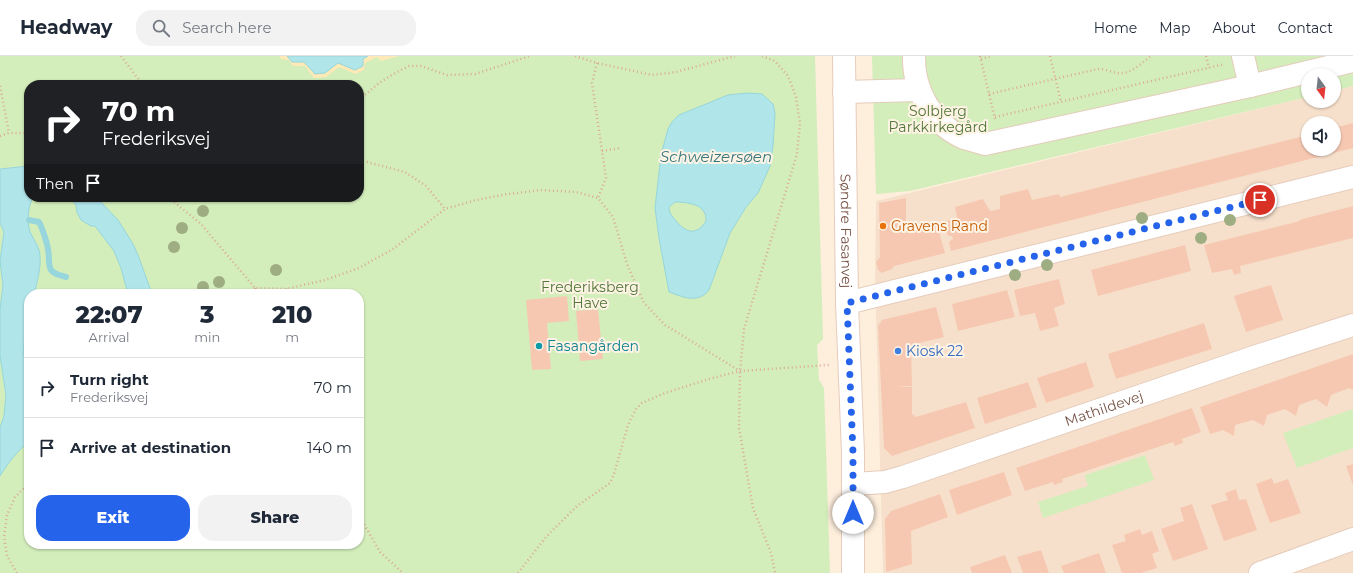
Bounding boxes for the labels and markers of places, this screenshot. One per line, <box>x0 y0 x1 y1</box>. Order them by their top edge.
pin <box>1243 183 1277 217</box>
place label: Gravens Rand <box>891 217 988 235</box>
marker: Gravens Rand <box>878 221 888 231</box>
place label: Fasangården <box>547 337 639 355</box>
marker: Fasangården <box>534 341 544 351</box>
place label: Kiosk 22 <box>906 342 963 360</box>
marker: Kiosk 22 <box>893 346 903 356</box>

